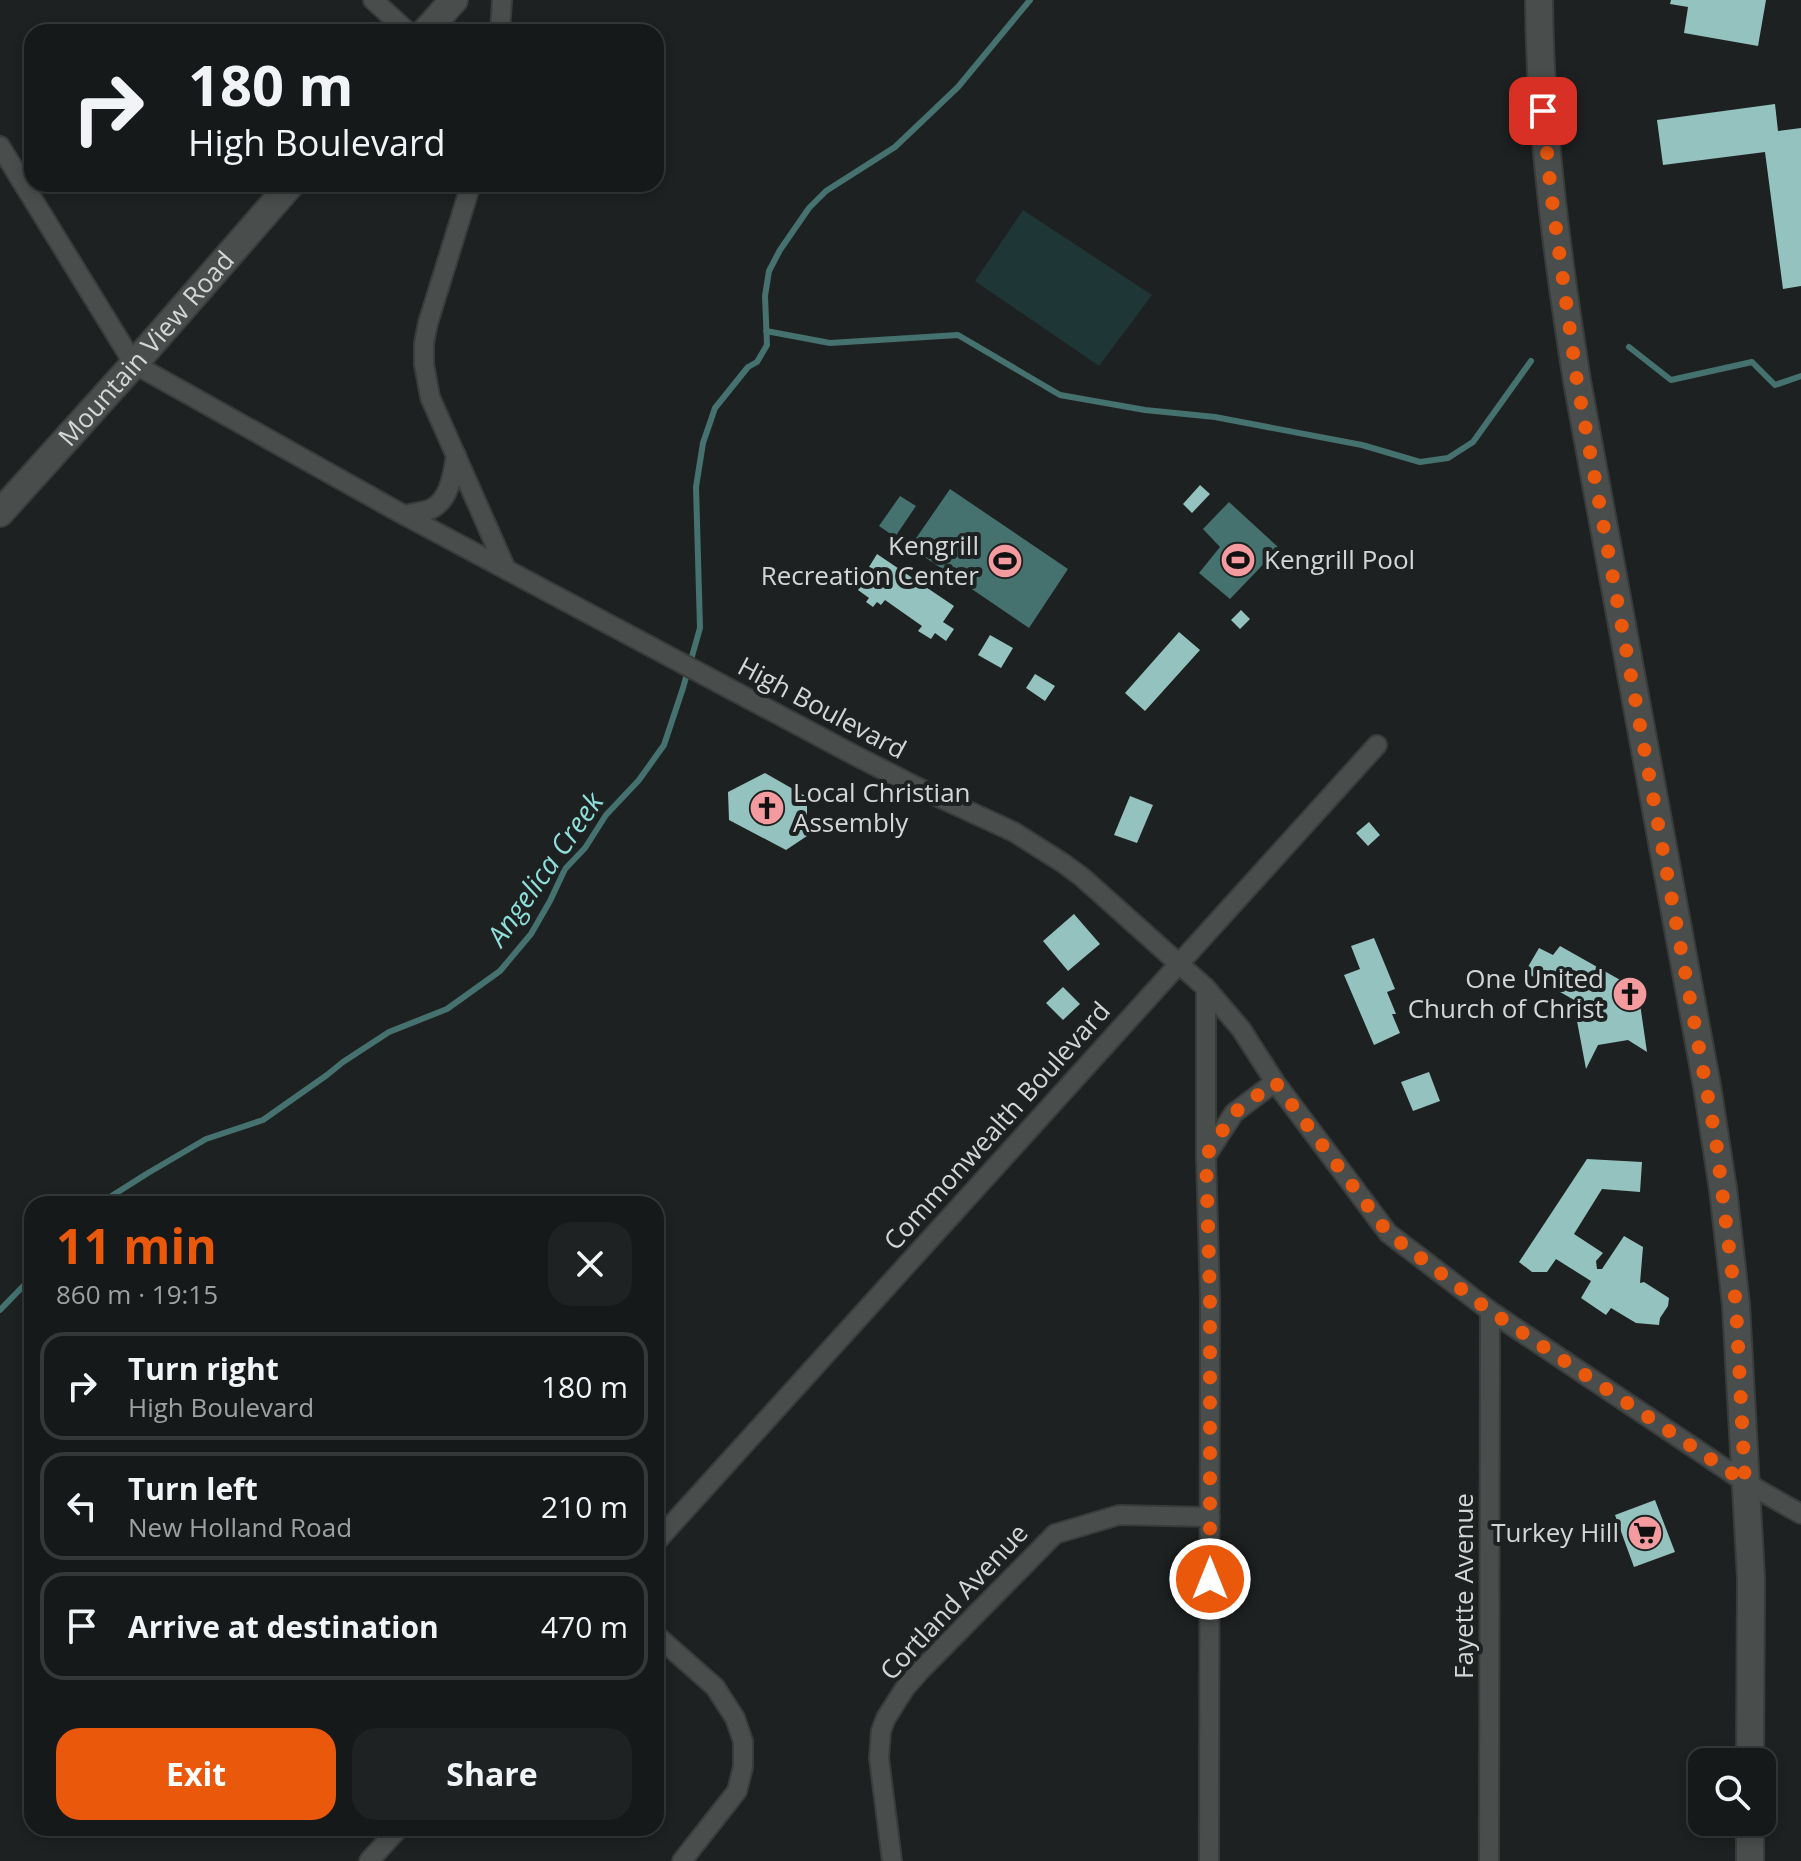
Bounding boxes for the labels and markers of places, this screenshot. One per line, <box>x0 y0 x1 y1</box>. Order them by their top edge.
pin <box>1509 77 1577 145</box>
place label: Kengrill Recreation Center <box>761 527 979 593</box>
sports icon: Kengrill Pool <box>1219 541 1257 579</box>
place label: Kengrill Pool <box>1264 541 1415 577</box>
sports icon: Kengrill Recreation Center <box>986 542 1024 580</box>
place label: Local Christian Assembly <box>793 774 971 840</box>
church icon: Local Christian Assembly <box>748 789 786 827</box>
place label: One United Church of Christ <box>1408 960 1604 1026</box>
church icon: One United Church of Christ <box>1611 975 1649 1013</box>
place label: Turkey Hill <box>1491 1514 1619 1550</box>
supermarket icon: Turkey Hill <box>1626 1514 1664 1552</box>

